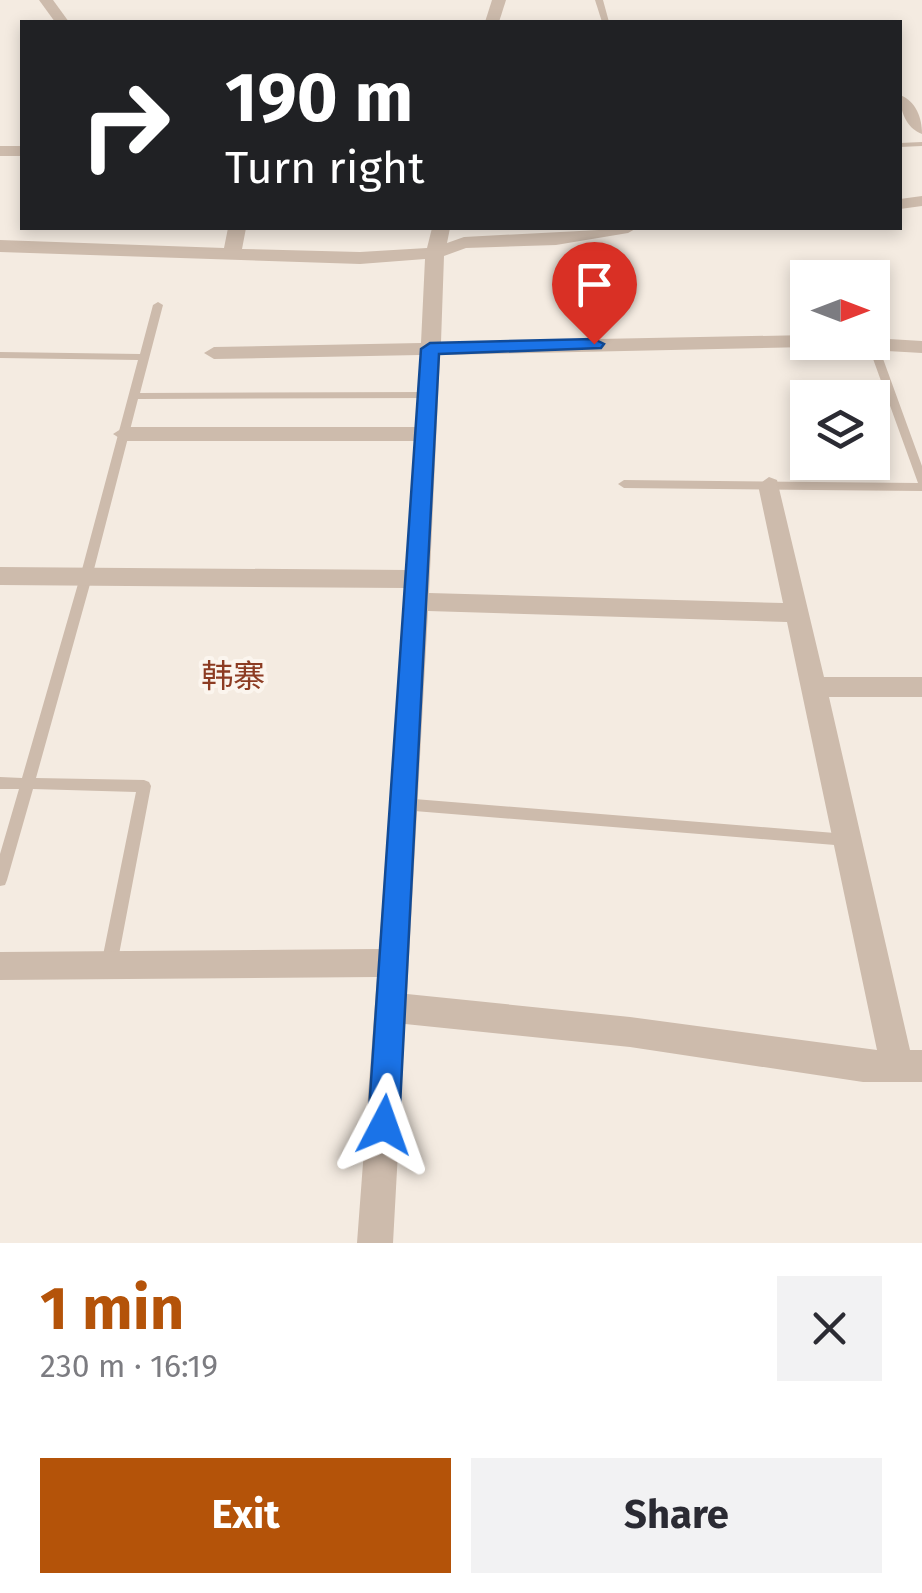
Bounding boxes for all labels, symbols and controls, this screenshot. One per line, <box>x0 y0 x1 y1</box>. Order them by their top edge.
text: 190 m <box>225 56 413 140</box>
icon: right <box>60 60 190 190</box>
text: Turn right <box>225 141 424 195</box>
pin <box>552 242 637 345</box>
icon: arrive <box>567 257 622 312</box>
north arrow <box>790 260 890 360</box>
map controls <box>790 260 890 480</box>
button: layers <box>790 380 890 480</box>
district label: 韩寨 <box>201 657 265 695</box>
position arrow <box>332 1073 436 1177</box>
text: 1 min <box>40 1273 184 1345</box>
button: close <box>777 1276 882 1381</box>
text: 230 m · 16:19 <box>40 1347 218 1385</box>
button: Exit <box>40 1458 451 1573</box>
button: Share <box>471 1458 882 1573</box>

